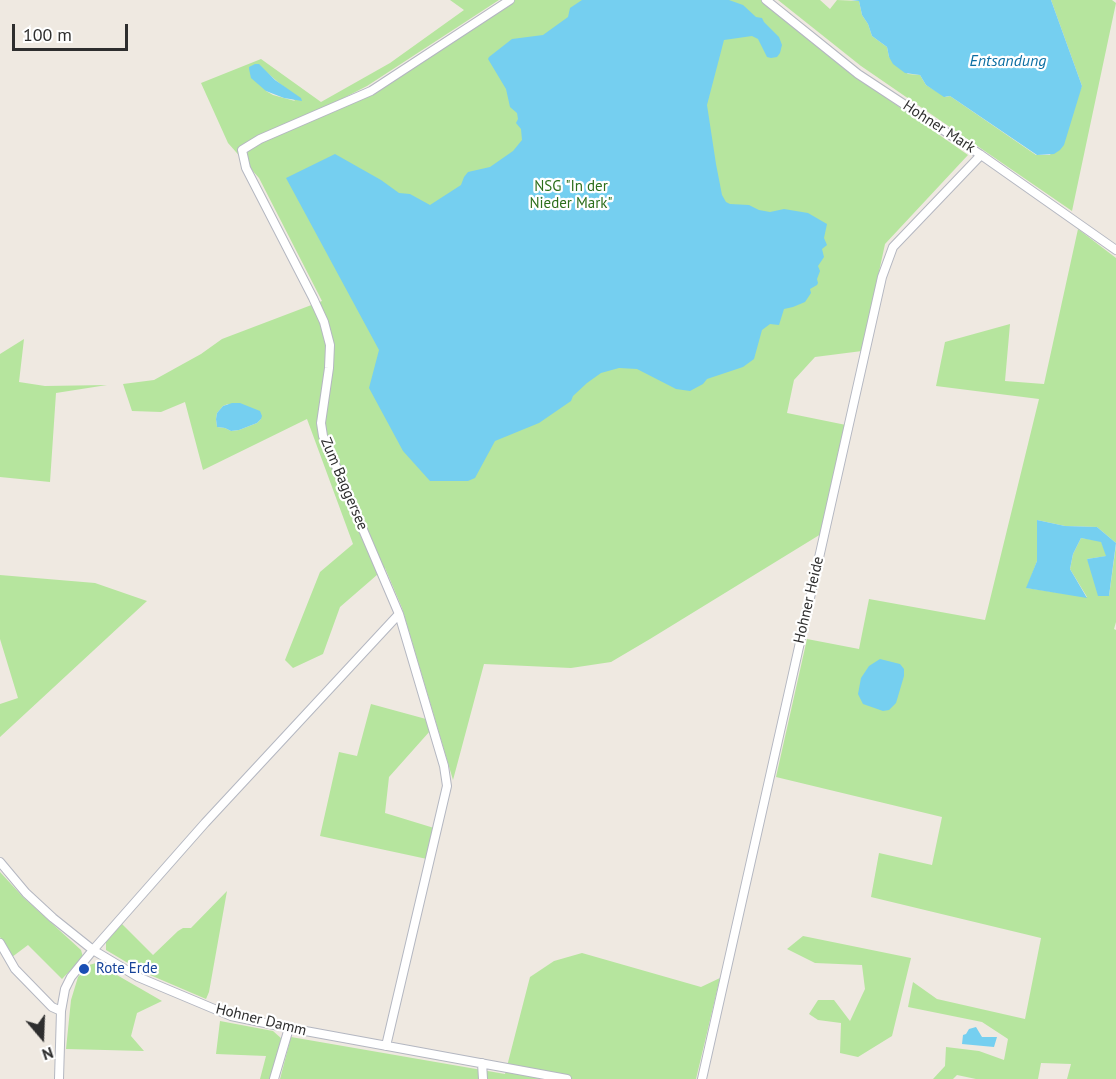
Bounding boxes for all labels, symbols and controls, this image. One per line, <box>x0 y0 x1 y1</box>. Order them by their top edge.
scale bar <box>15 12 130 50</box>
text: 100 m <box>23 23 72 46</box>
water label: Entsandung <box>970 51 1046 71</box>
street label: Hohner Mark <box>899 97 979 157</box>
park label: NSG "In der Nieder Mark" <box>529 178 613 213</box>
street label: Zum Baggersee <box>316 435 372 533</box>
street label: Hohner Heide <box>790 555 828 645</box>
place label: Rote Erde <box>96 960 158 978</box>
marker: Rote Erde <box>77 962 91 976</box>
street label: Hohner Damm <box>214 1000 308 1040</box>
north arrow <box>12 1007 72 1067</box>
text: N <box>40 1043 56 1065</box>

